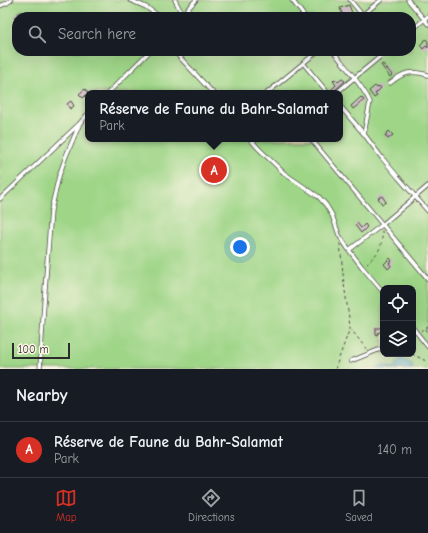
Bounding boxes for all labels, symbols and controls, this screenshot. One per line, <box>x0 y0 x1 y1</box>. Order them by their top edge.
search box <box>12 12 416 56</box>
icon: search <box>26 23 48 45</box>
text: Search here <box>58 25 136 43</box>
popup <box>85 90 343 142</box>
text: Réserve de Faune du Bahr-Salamat <box>100 100 328 118</box>
text: Park <box>100 118 124 133</box>
pin: A <box>201 155 227 185</box>
your location <box>230 237 250 257</box>
map controls <box>380 285 416 357</box>
button: locate <box>380 285 416 321</box>
button: layers <box>380 321 416 357</box>
scale bar <box>12 341 70 360</box>
text: 100 m <box>18 343 49 356</box>
text: Nearby <box>16 386 67 405</box>
text: Réserve de Faune du Bahr-Salamat <box>54 433 283 451</box>
text: A <box>25 442 33 457</box>
text: 140 m <box>378 442 412 457</box>
text: Park <box>54 451 79 466</box>
tab: Map <box>55 487 77 524</box>
tab: Directions <box>188 487 235 524</box>
tab: Saved <box>345 487 373 524</box>

